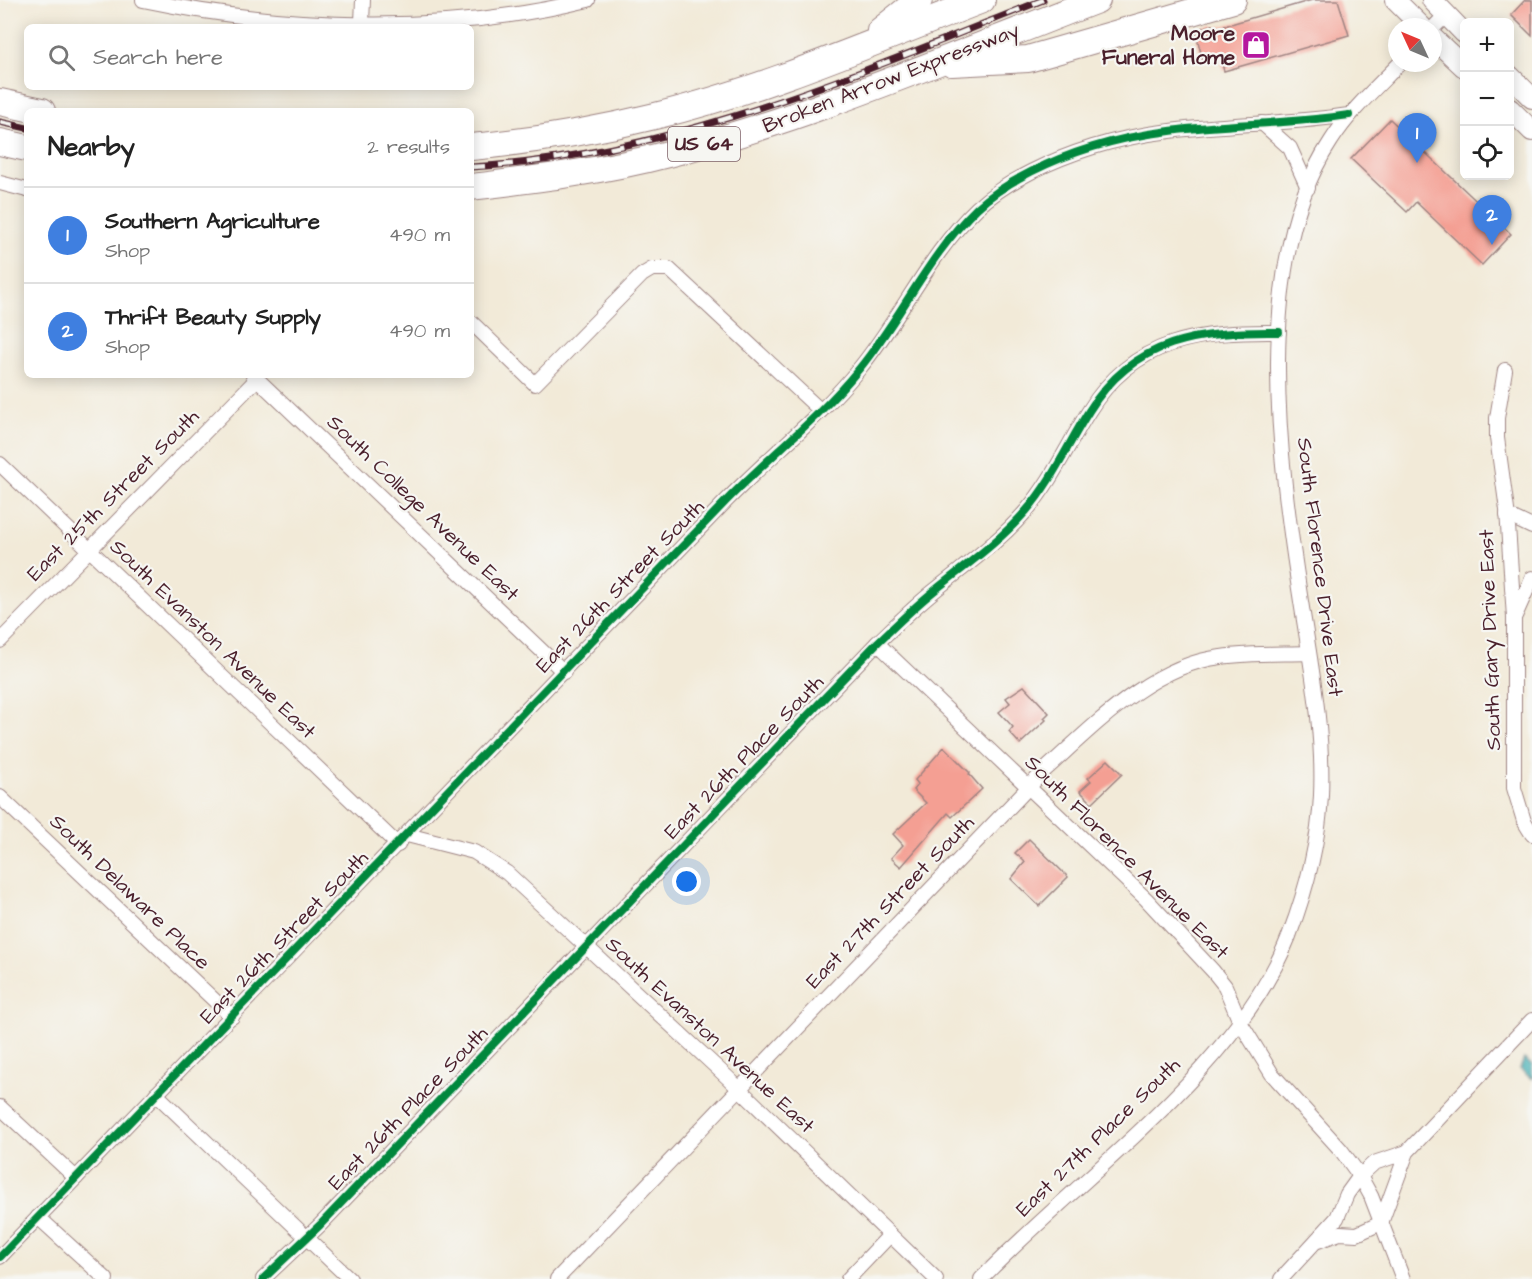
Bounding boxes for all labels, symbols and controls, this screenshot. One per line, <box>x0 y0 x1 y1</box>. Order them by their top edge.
street label: Broken Arrow Expressway <box>759 15 1025 142</box>
north arrow <box>1388 18 1442 72</box>
map controls <box>1460 18 1514 180</box>
button: + <box>1460 18 1514 72</box>
place label: Moore Funeral Home <box>1102 19 1236 72</box>
search box <box>24 24 474 90</box>
shop icon: Moore Funeral Home <box>1240 29 1272 61</box>
icon: search <box>45 41 78 74</box>
text: Search here <box>93 42 223 73</box>
button: − <box>1460 72 1514 126</box>
pin: 1 <box>1398 114 1436 163</box>
button: locate <box>1460 126 1514 180</box>
road number: US 64 <box>668 127 740 161</box>
text: Nearby <box>48 129 135 165</box>
text: 2 results <box>367 133 450 161</box>
pin: 2 <box>1472 196 1512 245</box>
text: Southern Agriculture <box>105 206 320 237</box>
text: 1 <box>66 221 69 249</box>
text: 490 m <box>389 221 450 249</box>
text: Shop <box>105 237 150 265</box>
text: Thrift Beauty Supply <box>105 302 321 333</box>
text: 2 <box>62 317 73 345</box>
text: 490 m <box>389 317 450 345</box>
text: Shop <box>105 333 150 361</box>
street label: East 25th Street South <box>20 402 206 588</box>
street label: South College Avenue East <box>319 408 526 610</box>
street label: South Florence Drive East <box>1290 436 1350 699</box>
street label: East 26th Street South <box>529 492 711 679</box>
street label: South Gary Drive East <box>1472 528 1510 751</box>
street label: South Evanston Avenue East <box>104 533 323 746</box>
street label: East 26th Place South <box>658 668 831 846</box>
street label: South Florence Avenue East <box>1018 748 1236 966</box>
street label: South Delaware Place <box>43 807 217 977</box>
street label: East 27th Street South <box>799 808 981 995</box>
street label: East 26th Street South <box>193 843 375 1030</box>
your location <box>672 867 701 896</box>
street label: South Evanston Avenue East <box>599 930 821 1140</box>
street label: East 26th Place South <box>322 1019 495 1197</box>
street label: East 27th Place South <box>1009 1050 1187 1223</box>

